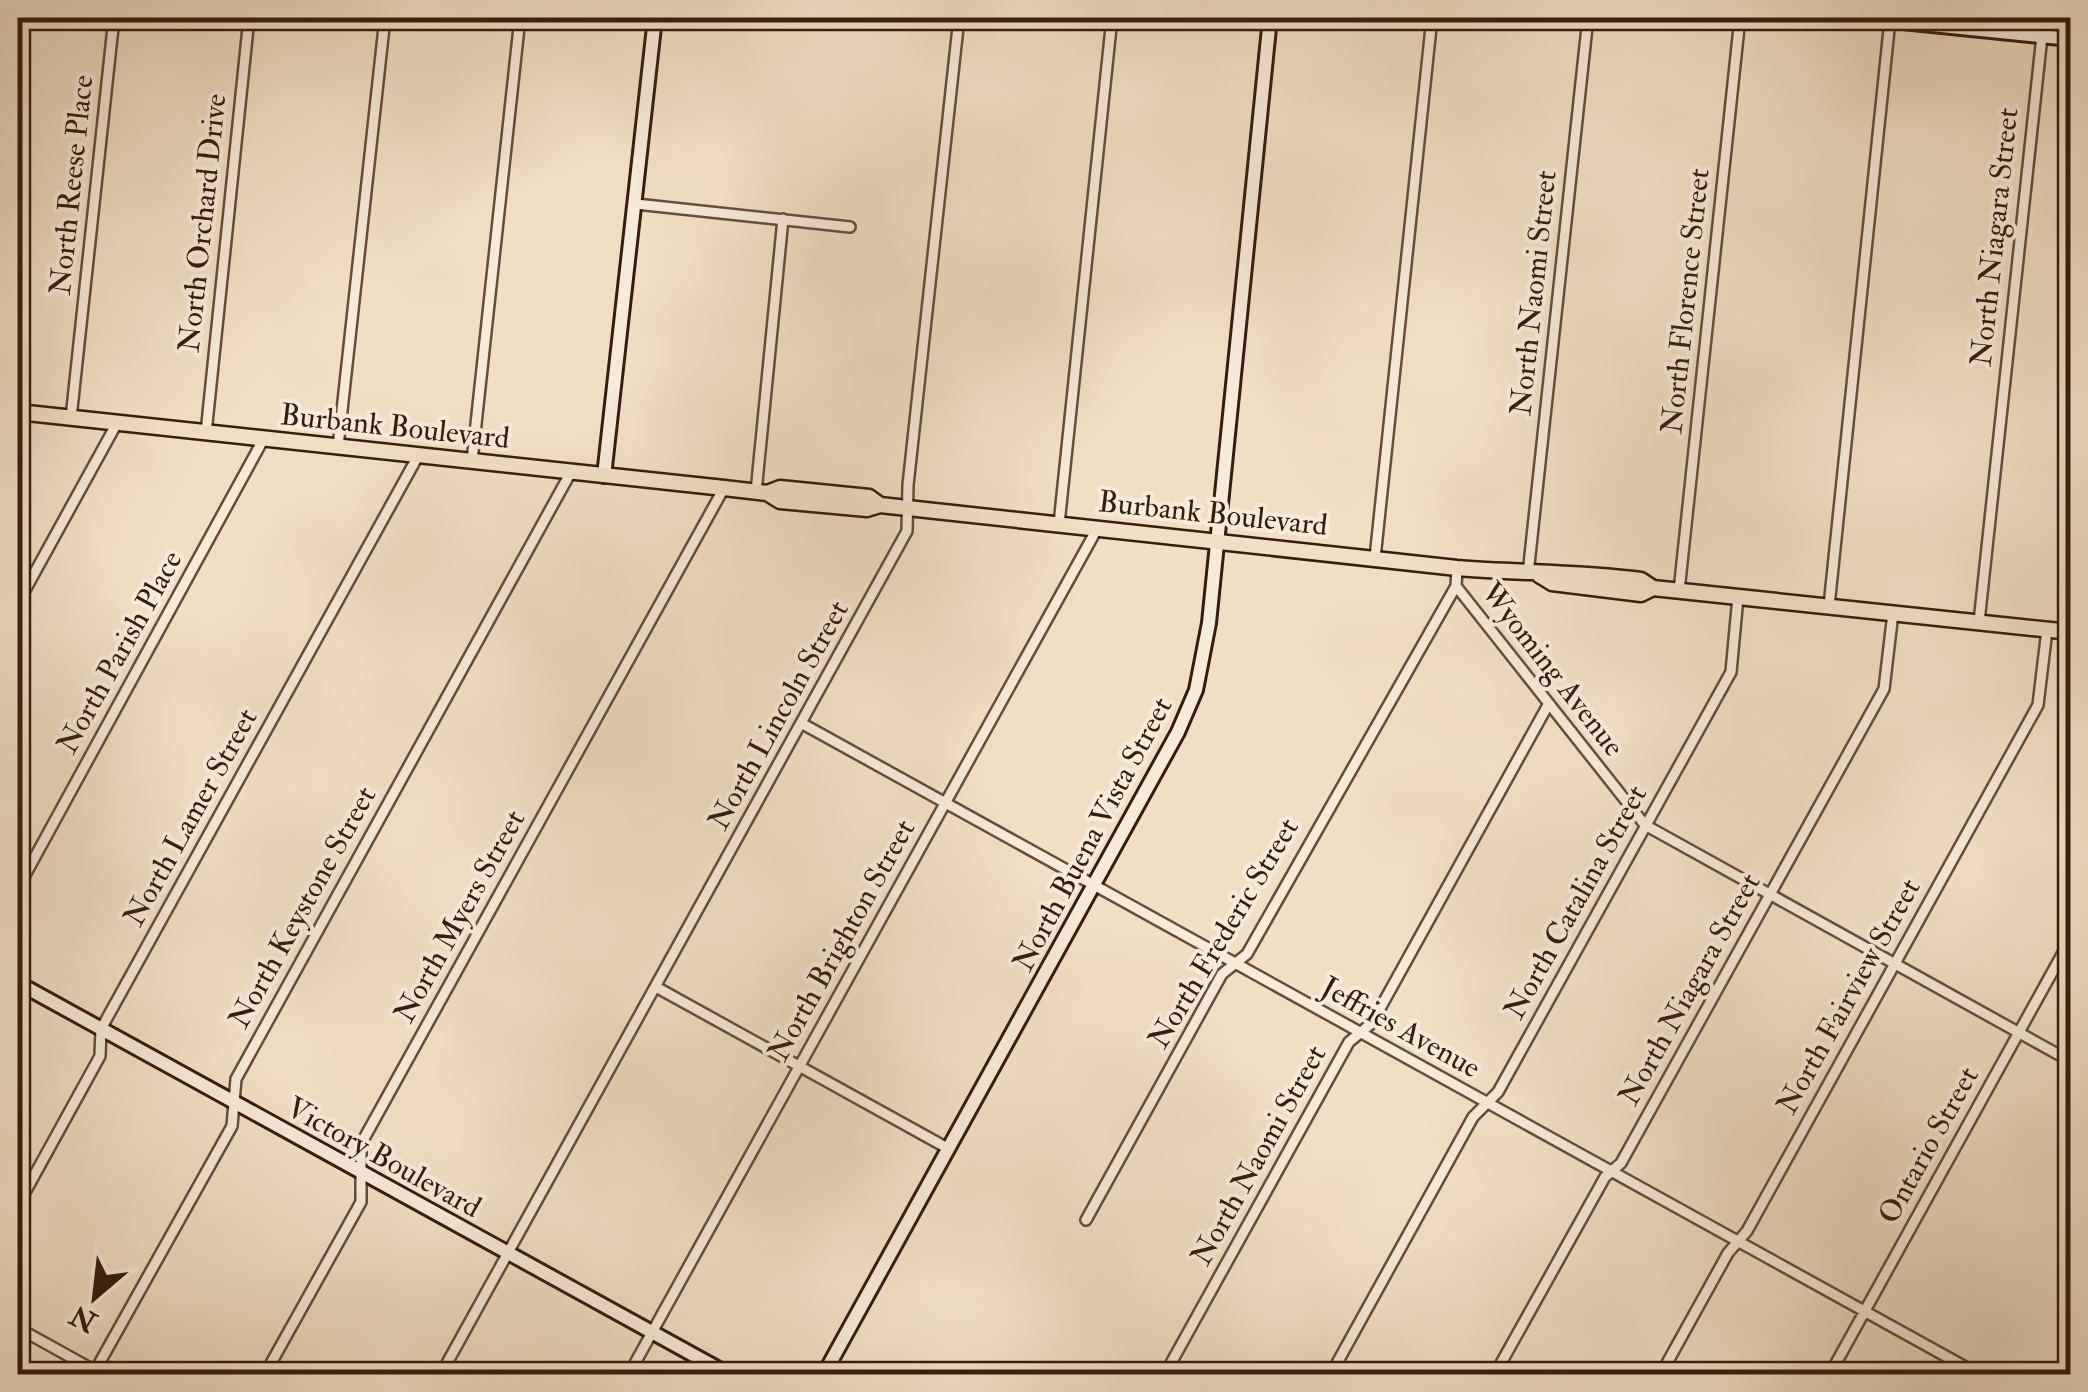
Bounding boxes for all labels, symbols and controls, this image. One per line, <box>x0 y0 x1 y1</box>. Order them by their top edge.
street label: North Reese Place <box>42 73 101 297</box>
street label: North Orchard Drive <box>171 92 234 354</box>
street label: North Niagara Street <box>1963 106 2026 368</box>
street label: North Florence Street <box>1653 166 1718 436</box>
street label: North Naomi Street <box>1502 168 1565 417</box>
street label: Burbank Boulevard <box>279 396 512 457</box>
street label: Burbank Boulevard <box>1097 483 1330 544</box>
street label: North Parish Place <box>48 544 190 760</box>
street label: Wyoming Avenue <box>1472 574 1632 764</box>
street label: North Lincoln Street <box>700 594 857 836</box>
street label: North Buena Vista Street <box>1004 690 1181 978</box>
street label: North Lamer Street <box>115 702 266 933</box>
street label: North Catalina Street <box>1496 779 1655 1026</box>
street label: North Keystone Street <box>221 780 384 1035</box>
street label: North Myers Street <box>386 803 533 1029</box>
street label: North Frederic Street <box>1140 811 1307 1055</box>
street label: North Brighton Street <box>760 813 923 1068</box>
street label: North Niagara Street <box>1610 866 1769 1112</box>
street label: North Fairview Street <box>1768 872 1929 1121</box>
street label: Jeffries Avenue <box>1314 968 1487 1086</box>
street label: North Naomi Street <box>1183 1038 1334 1272</box>
street label: Ontario Street <box>1870 1060 1987 1230</box>
street label: Victory Boulevard <box>280 1089 488 1226</box>
north arrow <box>45 1247 145 1347</box>
text: N <box>64 1296 104 1340</box>

